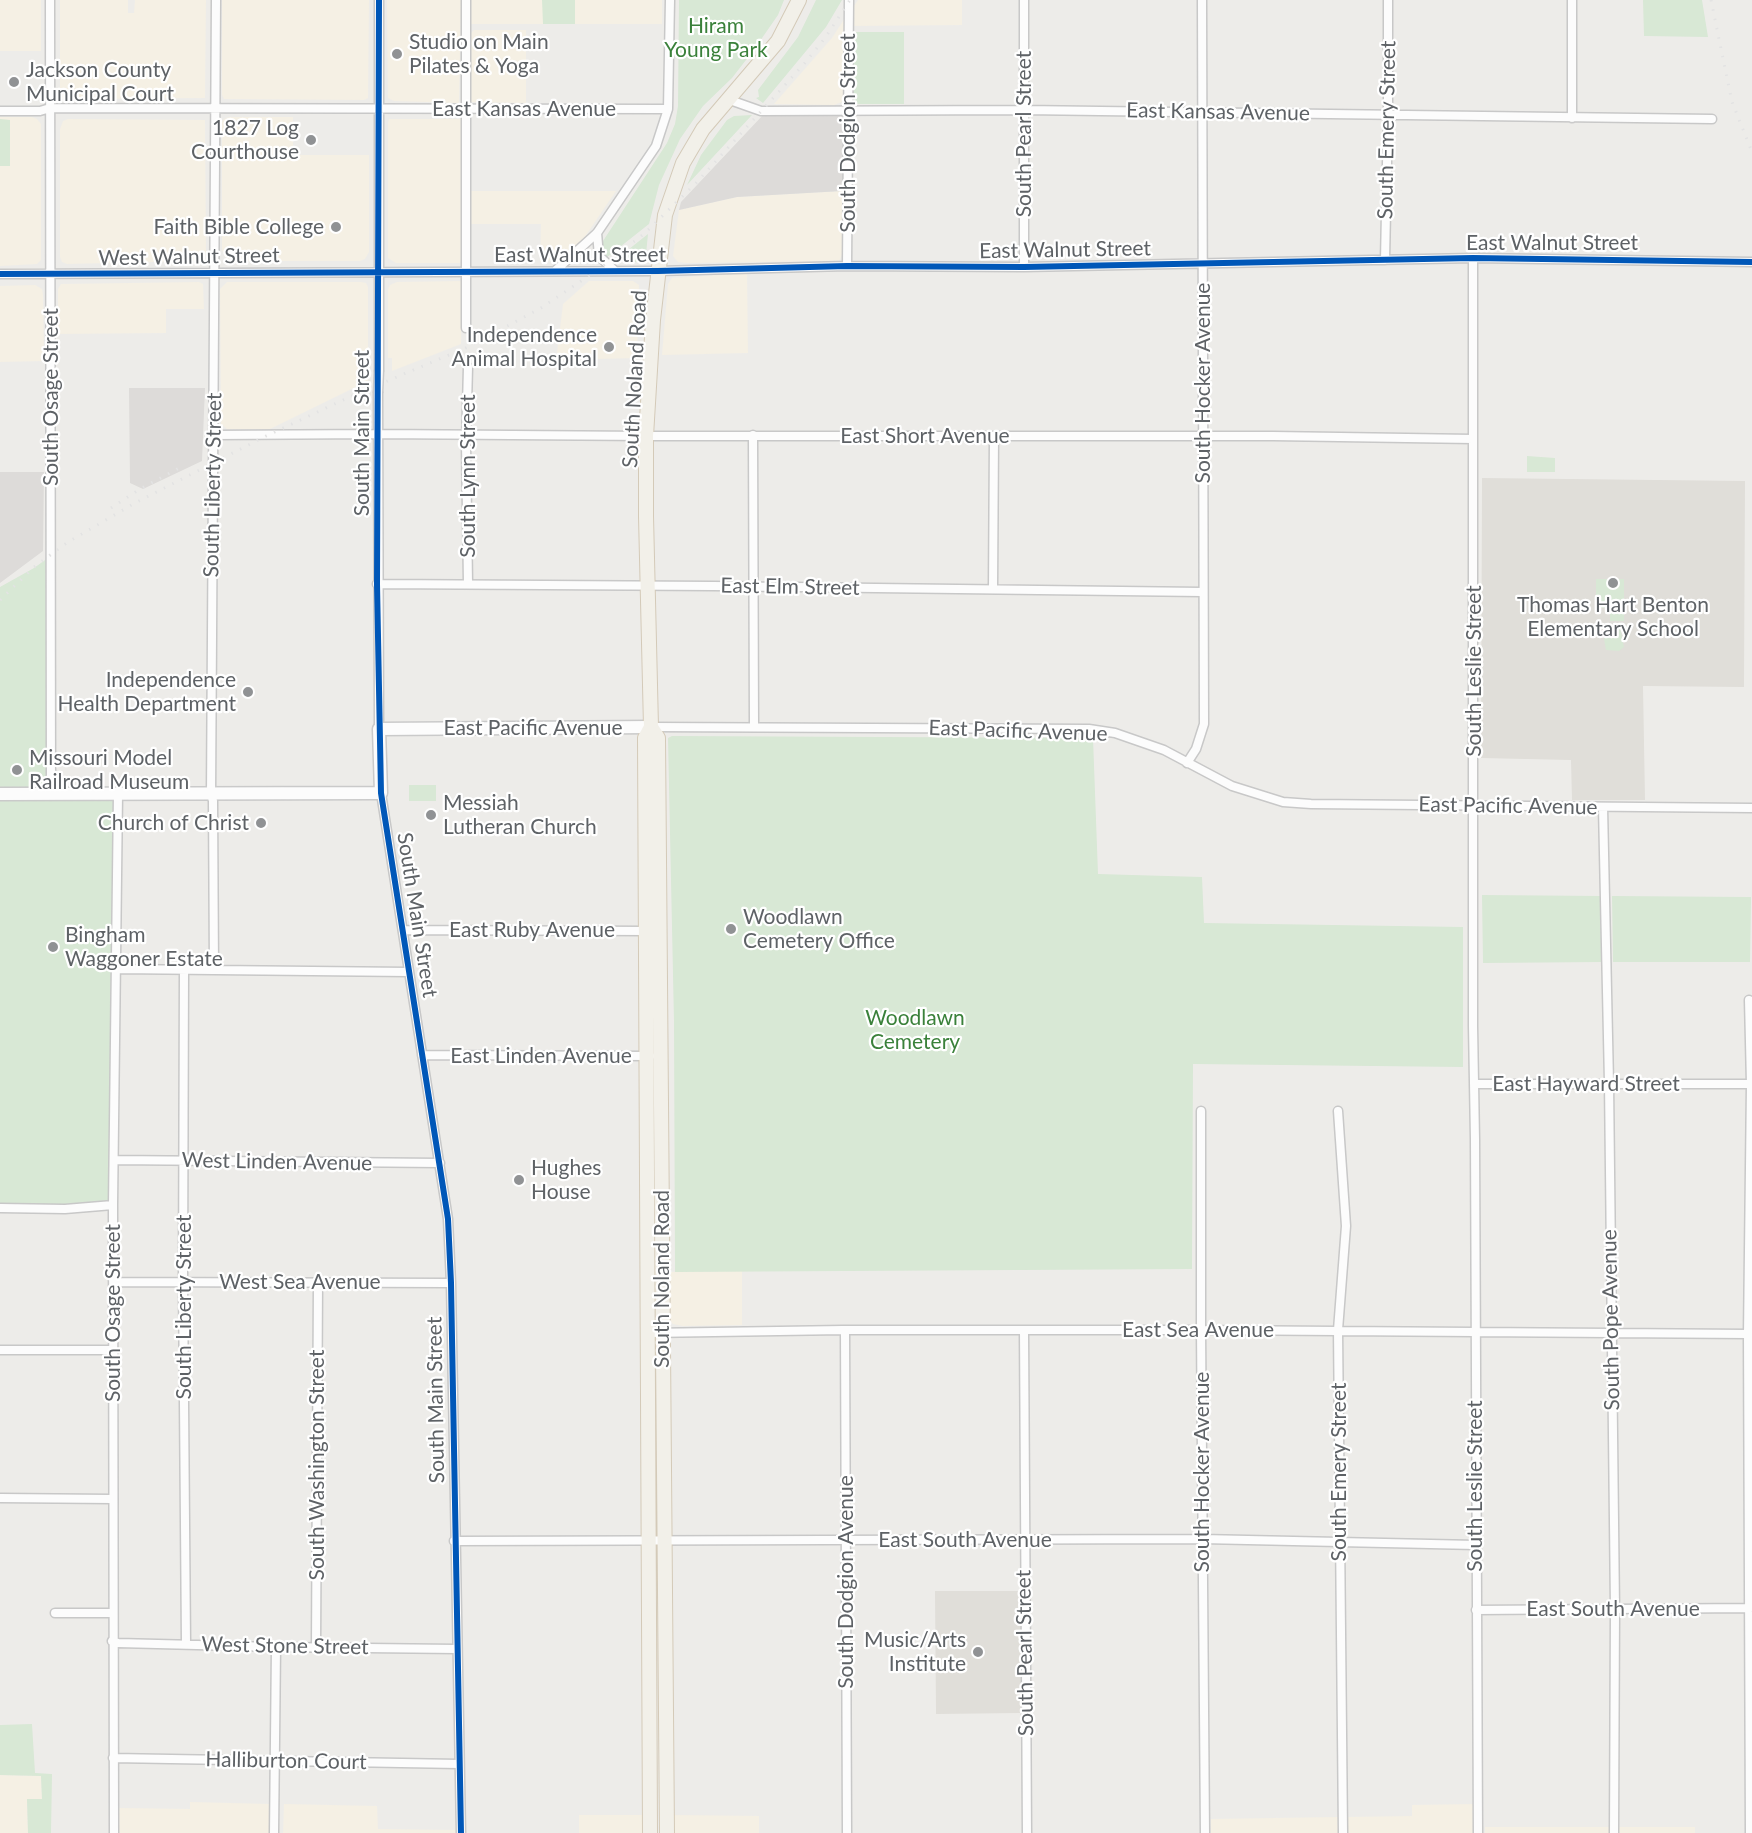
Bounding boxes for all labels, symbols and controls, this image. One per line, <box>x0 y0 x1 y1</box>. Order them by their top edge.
park label: Hiram Young Park <box>664 13 768 63</box>
place label: Studio on Main Pilates & Yoga <box>409 29 549 79</box>
street label: South Dodgion Street <box>835 33 861 233</box>
street label: South Emery Street <box>1373 40 1401 220</box>
marker: Studio on Main Pilates & Yoga <box>390 47 404 61</box>
street label: South Pearl Street <box>1011 51 1037 217</box>
place label: Jackson County Municipal Court <box>26 57 174 107</box>
marker: Jackson County Municipal Court <box>7 75 21 89</box>
street label: East Kansas Avenue <box>432 96 616 122</box>
street label: East Kansas Avenue <box>1126 98 1310 126</box>
place label: 1827 Log Courthouse <box>191 115 299 165</box>
marker: 1827 Log Courthouse <box>304 133 318 147</box>
place label: Faith Bible College <box>153 214 324 240</box>
marker: Faith Bible College <box>329 220 343 234</box>
street label: East Walnut Street <box>1466 230 1638 256</box>
street label: East Walnut Street <box>979 236 1151 264</box>
street label: East Walnut Street <box>494 242 666 268</box>
street label: West Walnut Street <box>98 243 280 271</box>
street label: South Hocker Avenue <box>1190 283 1216 483</box>
street label: South Noland Road <box>618 289 652 469</box>
street label: South Osage Street <box>38 308 64 486</box>
place label: Independence Animal Hospital <box>452 322 597 372</box>
marker: Independence Animal Hospital <box>602 340 616 354</box>
street label: South Main Street <box>349 350 375 516</box>
street label: South Liberty Street <box>199 392 227 578</box>
street label: South Lynn Street <box>455 394 481 558</box>
street label: East Short Avenue <box>840 423 1010 449</box>
street label: East Elm Street <box>720 573 860 601</box>
marker: Thomas Hart Benton Elementary School <box>1606 576 1620 590</box>
street label: South Leslie Street <box>1461 585 1487 757</box>
place label: Thomas Hart Benton Elementary School <box>1517 592 1709 642</box>
place label: Independence Health Department <box>57 667 236 717</box>
marker: Independence Health Department <box>241 685 255 699</box>
street label: East Pacific Avenue <box>443 715 623 741</box>
street label: East Pacific Avenue <box>928 715 1108 747</box>
place label: Missouri Model Railroad Museum <box>29 745 189 795</box>
marker: Missouri Model Railroad Museum <box>10 763 24 777</box>
place label: Messiah Lutheran Church <box>443 790 597 840</box>
street label: East Pacific Avenue <box>1418 792 1598 820</box>
marker: Messiah Lutheran Church <box>424 808 438 822</box>
place label: Church of Christ <box>98 810 249 836</box>
marker: Church of Christ <box>254 816 268 830</box>
street label: South Main Street <box>392 831 442 999</box>
place label: Woodlawn Cemetery Office <box>743 904 895 954</box>
street label: East Ruby Avenue <box>449 917 615 943</box>
place label: Bingham Waggoner Estate <box>65 922 223 972</box>
marker: Woodlawn Cemetery Office <box>724 922 738 936</box>
marker: Bingham Waggoner Estate <box>46 940 60 954</box>
park label: Woodlawn Cemetery <box>865 1005 965 1055</box>
street label: East Linden Avenue <box>450 1043 632 1069</box>
street label: East Hayward Street <box>1492 1071 1680 1097</box>
street label: West Linden Avenue <box>181 1148 373 1176</box>
place label: Hughes House <box>531 1155 601 1205</box>
marker: Hughes House <box>512 1173 526 1187</box>
street label: South Noland Road <box>649 1190 675 1368</box>
street label: South Liberty Street <box>171 1215 197 1399</box>
street label: South Osage Street <box>100 1224 126 1402</box>
street label: South Pope Avenue <box>1597 1229 1625 1411</box>
street label: West Sea Avenue <box>219 1269 381 1295</box>
street label: South Main Street <box>422 1316 450 1484</box>
street label: East Sea Avenue <box>1122 1317 1274 1343</box>
street label: South Washington Street <box>304 1350 330 1580</box>
street label: South Hocker Avenue <box>1189 1372 1215 1572</box>
street label: South Emery Street <box>1326 1383 1352 1561</box>
street label: South Leslie Street <box>1462 1400 1488 1572</box>
street label: South Dodgion Avenue <box>833 1475 859 1689</box>
street label: East South Avenue <box>878 1527 1052 1553</box>
street label: South Pearl Street <box>1011 1570 1039 1736</box>
street label: East South Avenue <box>1526 1596 1700 1622</box>
place label: Music/Arts Institute <box>864 1627 966 1677</box>
street label: West Stone Street <box>201 1632 369 1660</box>
marker: Music/Arts Institute <box>971 1645 985 1659</box>
street label: Halliburton Court <box>205 1747 367 1775</box>

